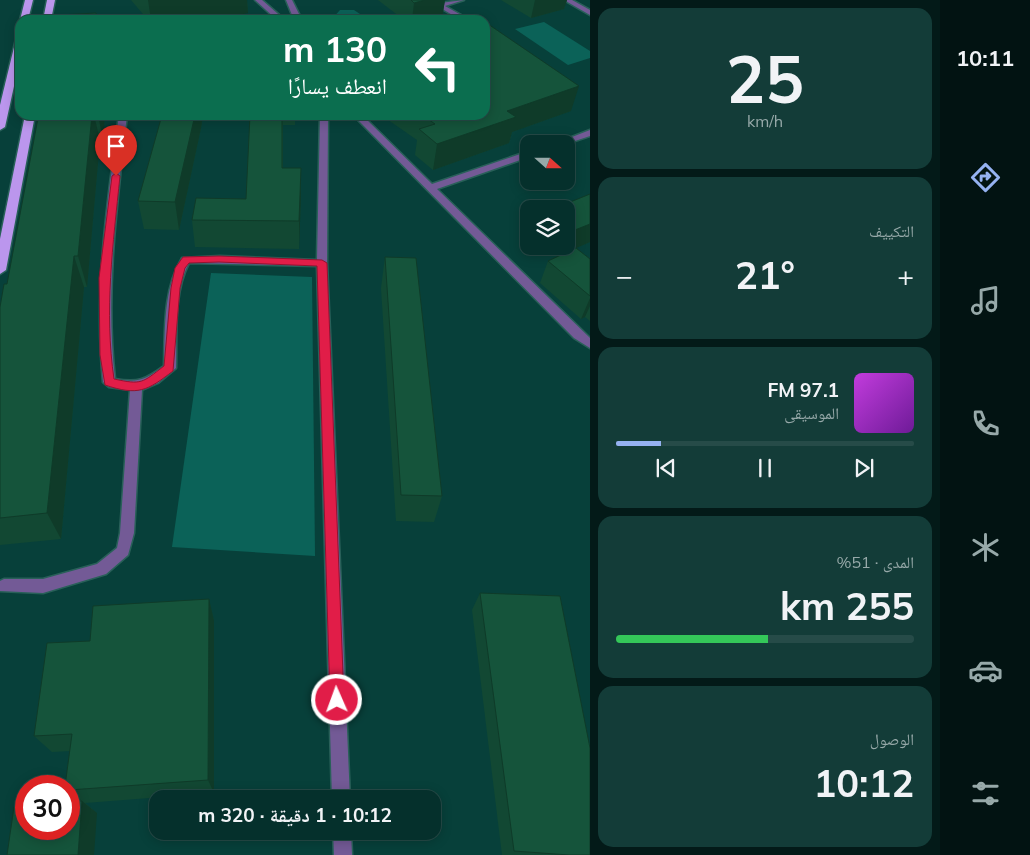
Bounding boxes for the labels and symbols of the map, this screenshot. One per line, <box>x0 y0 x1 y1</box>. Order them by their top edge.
pin <box>95 125 137 176</box>
north arrow <box>520 135 575 190</box>
position arrow <box>310 673 362 725</box>
speed limit sign: 30 <box>15 775 80 840</box>

